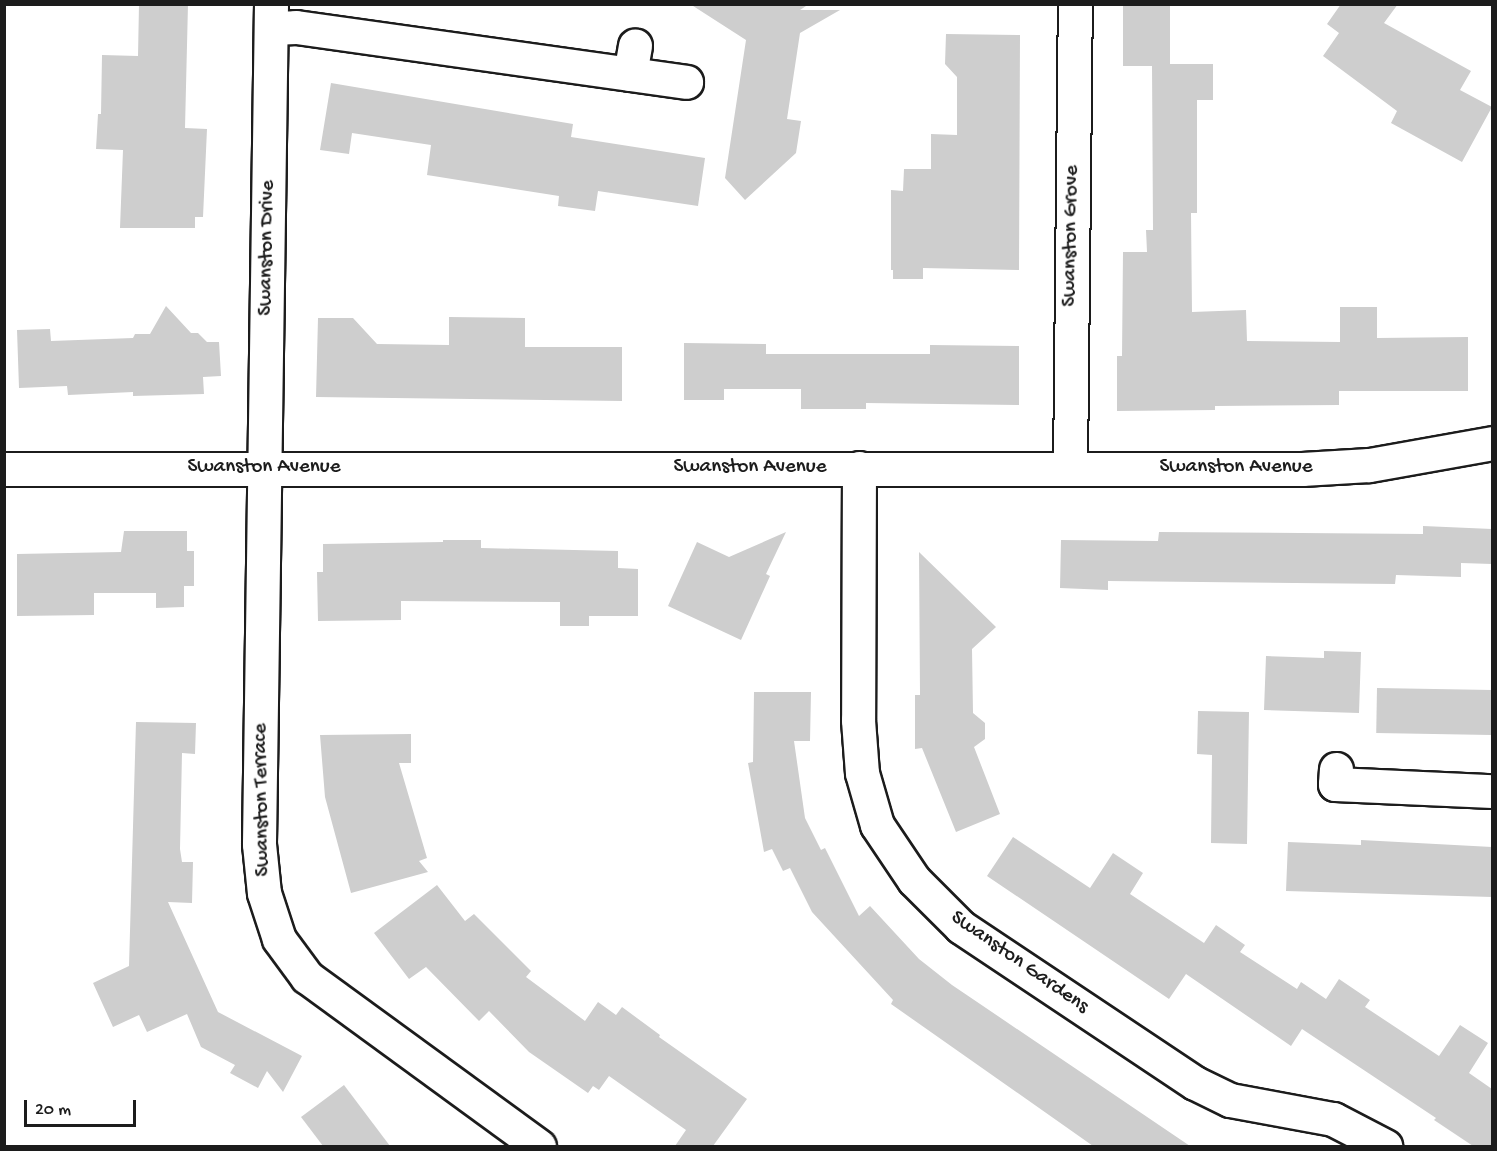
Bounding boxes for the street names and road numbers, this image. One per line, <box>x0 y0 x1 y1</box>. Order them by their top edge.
street label: Swanston Grove <box>1058 165 1086 307</box>
street label: Swanston Drive <box>254 180 282 316</box>
street label: Swanston Avenue <box>188 455 340 481</box>
street label: Swanston Avenue <box>674 455 826 481</box>
street label: Swanston Avenue <box>1160 455 1312 481</box>
street label: Swanston Terrace <box>249 723 277 877</box>
street label: Swanston Gardens <box>945 906 1093 1020</box>

